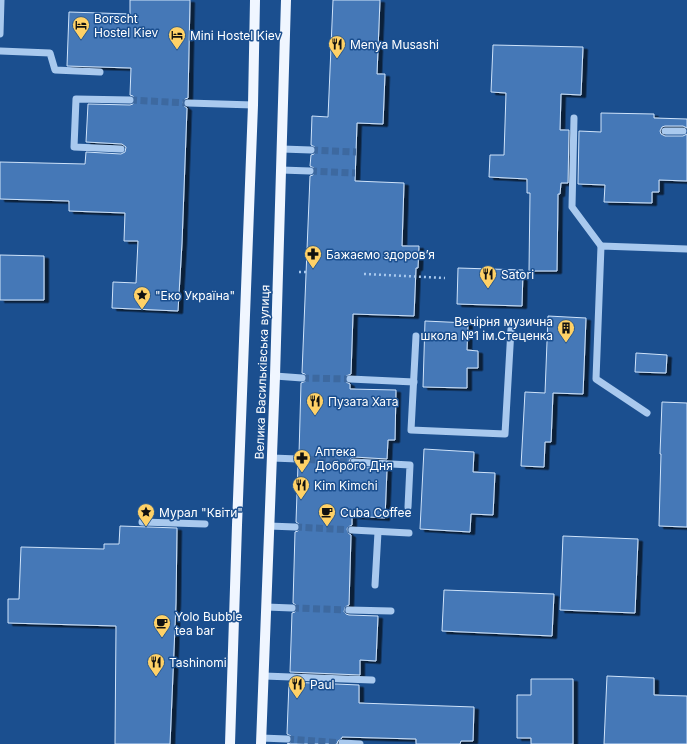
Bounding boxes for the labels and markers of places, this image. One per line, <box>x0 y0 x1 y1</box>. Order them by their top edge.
place label: Borscht Hostel Kiev <box>94 11 158 40</box>
hotel icon: Borscht Hostel Kiev <box>71 15 91 40</box>
hotel icon: Mini Hostel Kiev <box>167 25 187 50</box>
place label: Mini Hostel Kiev <box>190 28 282 43</box>
restaurant icon: Menya Musashi <box>327 34 347 59</box>
place label: Menya Musashi <box>350 37 439 52</box>
pharmacy icon: Бажаємо здоровʼя <box>303 244 323 269</box>
place label: Бажаємо здоровʼя <box>326 247 435 262</box>
restaurant icon: Satori <box>478 264 498 289</box>
place label: Satori <box>501 267 534 282</box>
place icon: "Еко Україна" <box>132 285 152 310</box>
place label: "Еко Україна" <box>155 288 235 303</box>
place label: Вечірня музична школа №1 ім.Стеценка <box>421 314 553 343</box>
building icon: Вечірня музична школа №1 ім.Стеценка <box>556 318 576 343</box>
restaurant icon: Пузата Хата <box>305 391 325 416</box>
place label: Пузата Хата <box>328 394 398 409</box>
place label: Аптека Доброго Дня <box>315 444 393 473</box>
pharmacy icon: Аптека Доброго Дня <box>292 448 312 473</box>
restaurant icon: Kim Kimchi <box>291 475 311 500</box>
place label: Kim Kimchi <box>314 478 378 493</box>
place icon: Мурал "Квіти" <box>136 502 156 527</box>
cafe icon: Cuba Coffee <box>317 502 337 527</box>
place label: Мурал "Квіти" <box>159 505 243 520</box>
place label: Cuba Coffee <box>340 505 411 520</box>
place label: Yolo Bubble tea bar <box>175 609 242 638</box>
cafe icon: Yolo Bubble tea bar <box>152 613 172 638</box>
restaurant icon: Tashinomi <box>146 652 166 677</box>
place label: Tashinomi <box>169 655 227 670</box>
restaurant icon: Paul <box>287 674 307 699</box>
place label: Paul <box>310 677 334 692</box>

